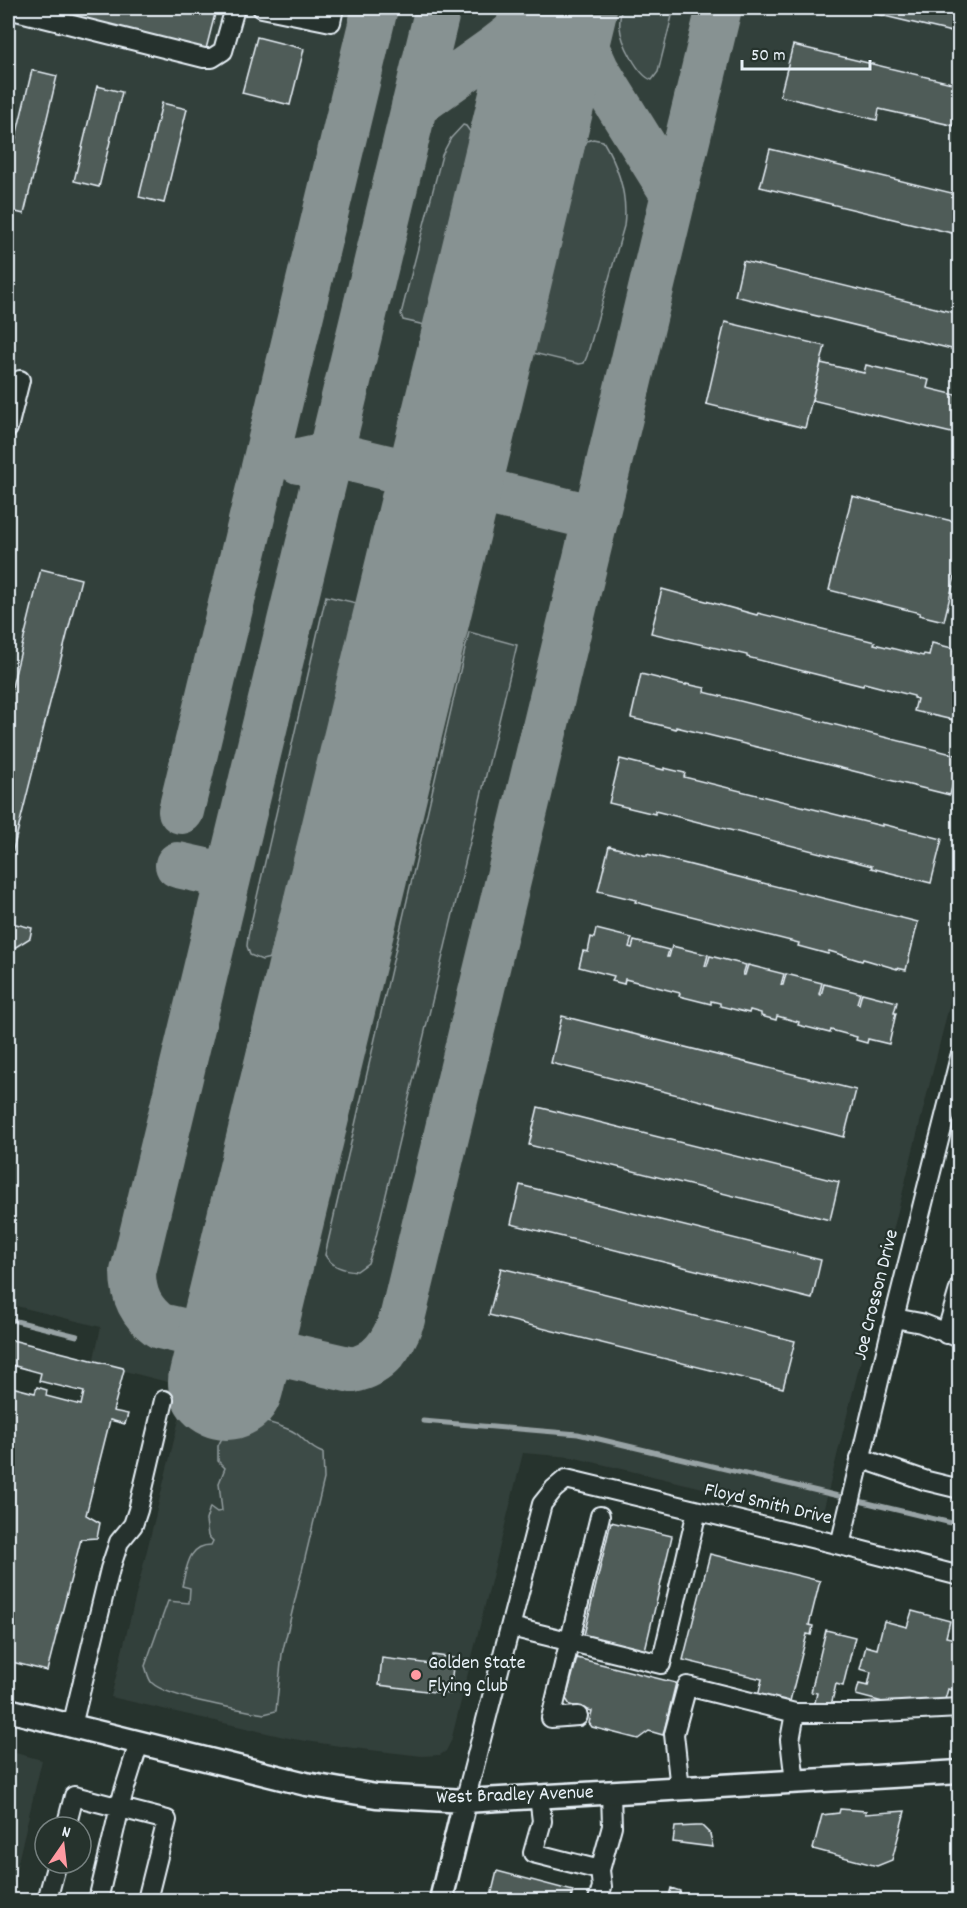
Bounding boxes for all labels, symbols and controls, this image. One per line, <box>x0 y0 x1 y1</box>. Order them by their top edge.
scale bar <box>742 33 870 71</box>
text: 50 m <box>751 44 786 69</box>
street label: Joe Crosson Drive <box>847 1226 907 1363</box>
street label: Floyd Smith Drive <box>701 1477 835 1533</box>
place label: Golden State Flying Club <box>428 1650 526 1701</box>
marker: Golden State Flying Club <box>409 1668 423 1682</box>
street label: West Bradley Avenue <box>436 1779 594 1813</box>
north arrow <box>33 1815 93 1875</box>
text: N <box>59 1821 73 1845</box>

